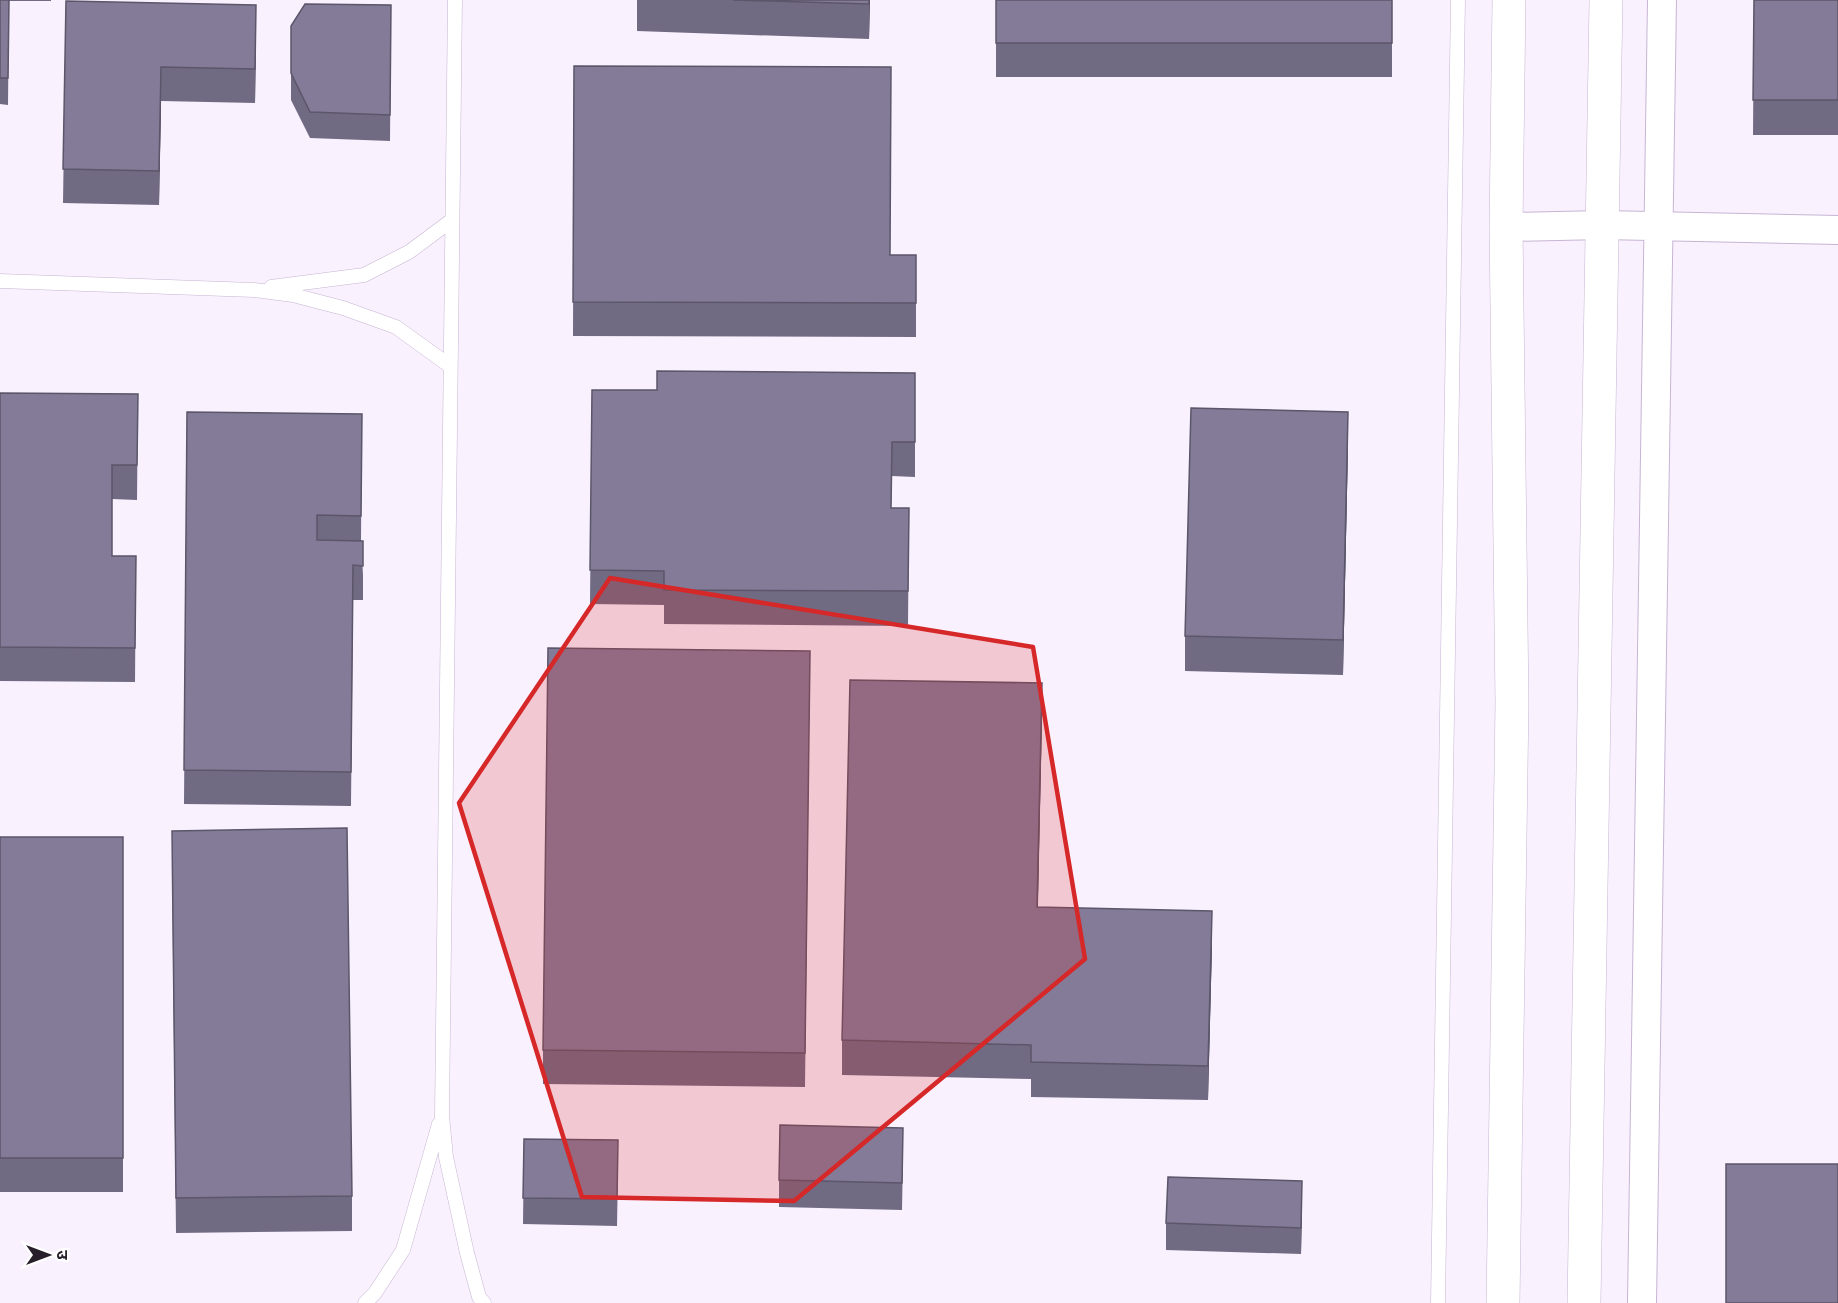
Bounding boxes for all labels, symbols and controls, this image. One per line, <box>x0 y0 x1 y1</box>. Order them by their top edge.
north arrow <box>18 1225 78 1285</box>
text: उ <box>53 1250 72 1260</box>

